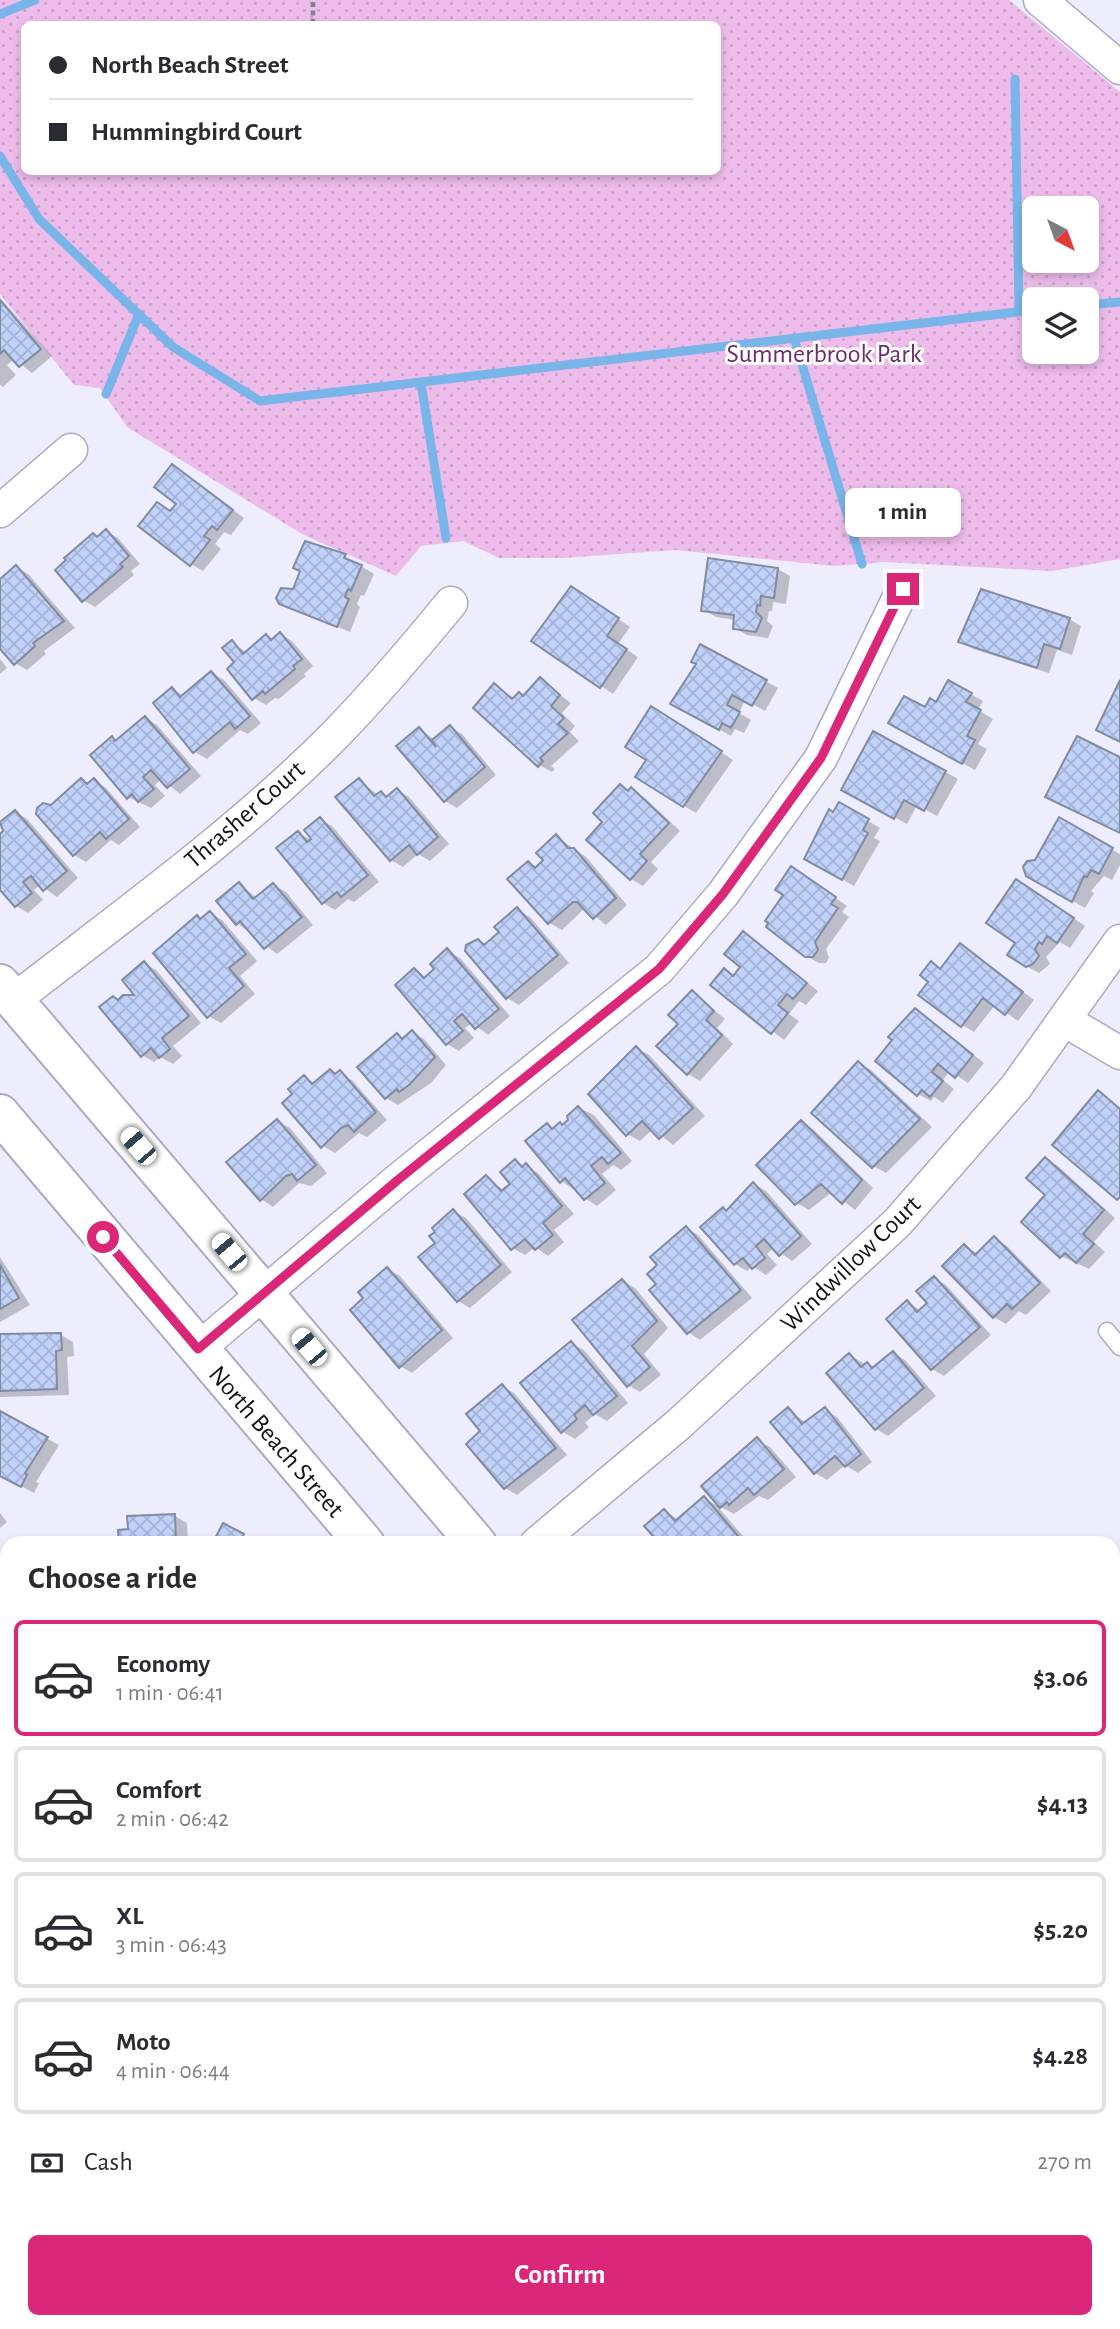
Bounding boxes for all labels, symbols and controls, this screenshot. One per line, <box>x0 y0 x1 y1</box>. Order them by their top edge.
text: North Beach Street <box>91 52 288 78</box>
text: Hummingbird Court <box>91 119 302 145</box>
north arrow <box>1022 196 1099 273</box>
map controls <box>1022 196 1099 364</box>
button: layers <box>1022 287 1099 364</box>
park label: Summerbrook Park <box>726 341 922 367</box>
callout: 1 min <box>845 488 961 536</box>
text: 1 min <box>879 501 927 524</box>
route end <box>887 573 919 605</box>
street label: Thrasher Court <box>180 756 309 873</box>
car <box>117 1123 160 1169</box>
street label: Windwillow Court <box>776 1191 925 1337</box>
route start <box>87 1221 119 1253</box>
car <box>208 1229 251 1275</box>
car <box>288 1324 331 1370</box>
street label: North Beach Street <box>204 1361 349 1522</box>
text: Choose a ride <box>28 1562 197 1594</box>
icon: car <box>32 1647 95 1710</box>
text: Economy <box>116 1651 210 1677</box>
text: $3.06 <box>1033 1665 1088 1691</box>
text: 1 min · 06:41 <box>116 1682 224 1705</box>
icon: car <box>32 1773 95 1836</box>
text: Comfort <box>116 1777 201 1803</box>
text: $4.13 <box>1037 1791 1088 1817</box>
text: 2 min · 06:42 <box>116 1808 229 1831</box>
icon: car <box>32 1899 95 1962</box>
text: XL <box>116 1903 143 1929</box>
text: $5.20 <box>1033 1917 1088 1943</box>
text: 3 min · 06:43 <box>116 1934 227 1957</box>
icon: car <box>32 2025 95 2088</box>
text: Moto <box>116 2029 171 2055</box>
text: $4.28 <box>1032 2043 1088 2069</box>
text: 4 min · 06:44 <box>116 2060 230 2083</box>
icon: cash <box>28 2144 66 2182</box>
text: Cash <box>84 2149 133 2175</box>
text: 270 m <box>1038 2151 1092 2174</box>
button: Confirm <box>28 2235 1092 2315</box>

